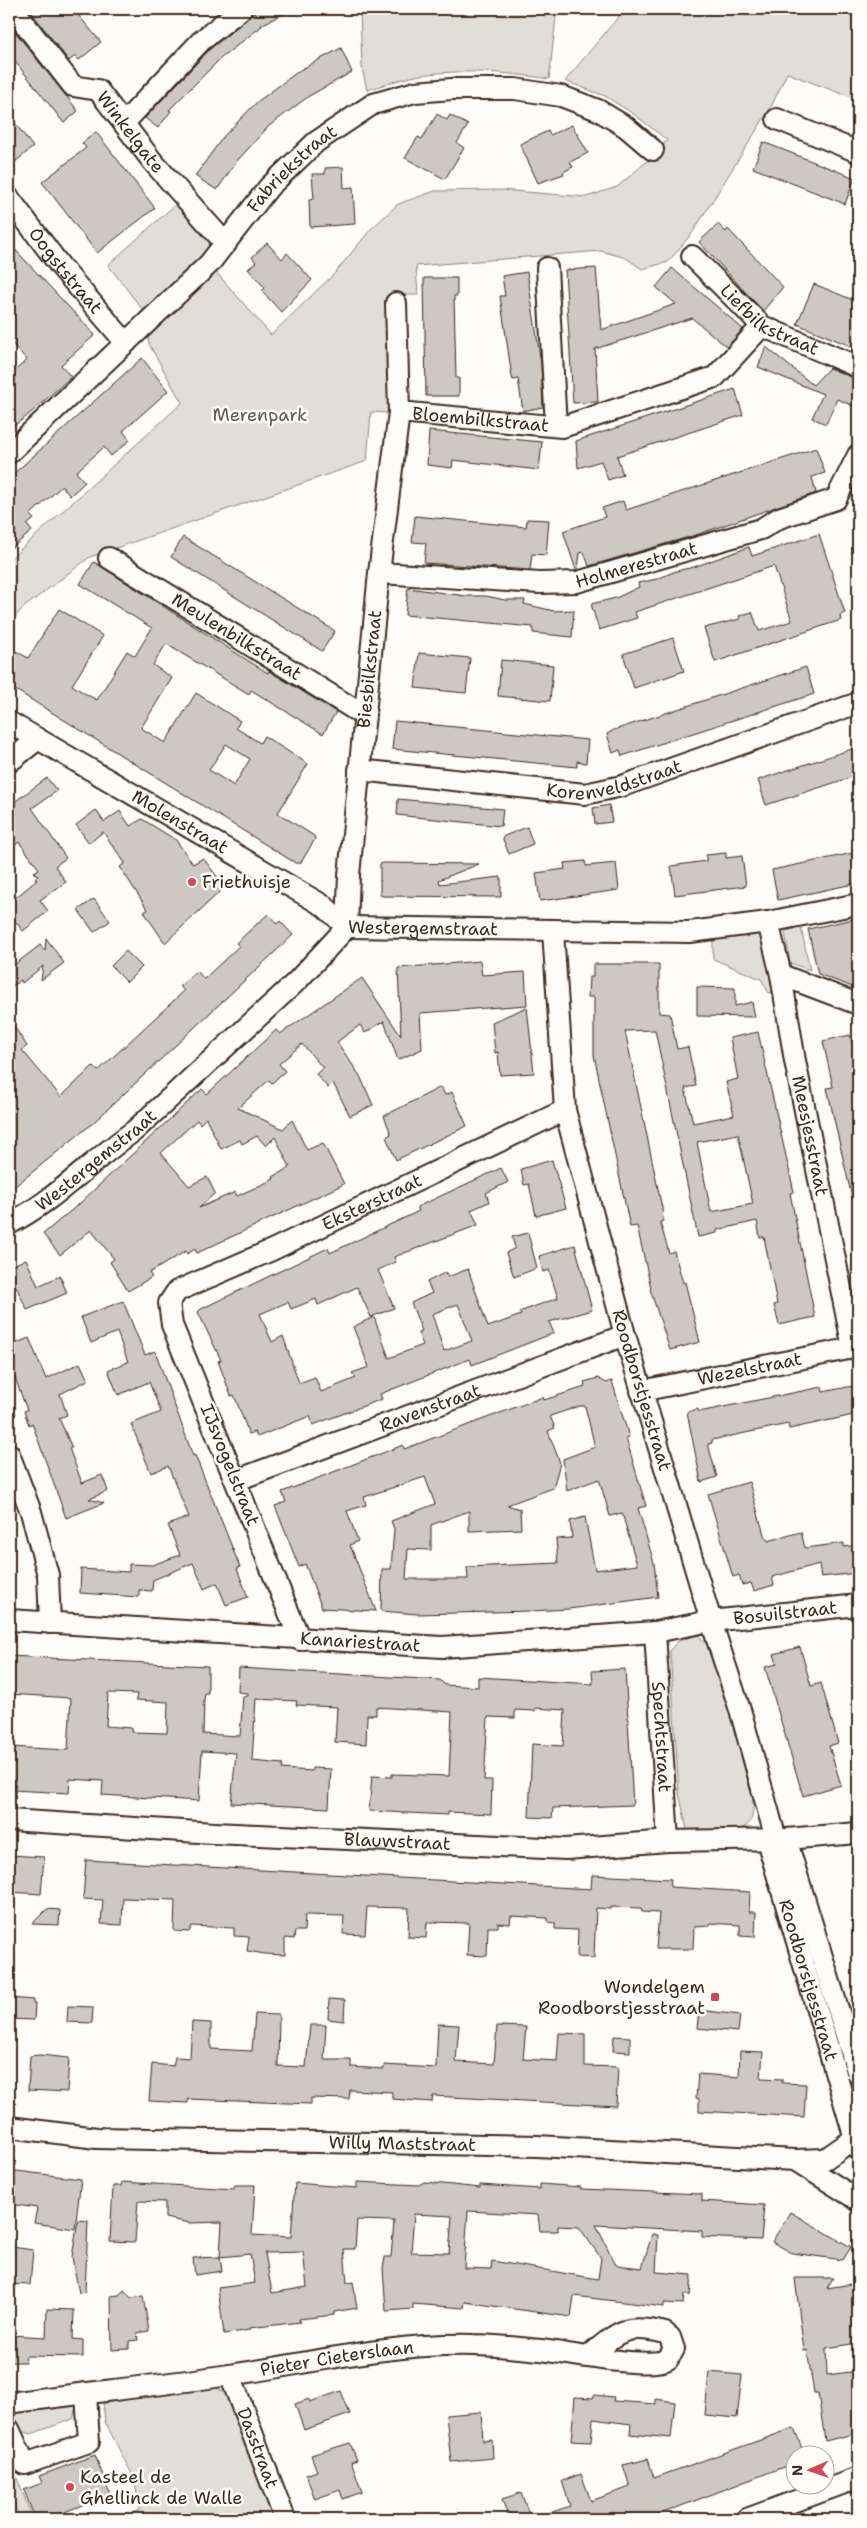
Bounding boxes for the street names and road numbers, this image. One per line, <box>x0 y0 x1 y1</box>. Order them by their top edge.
street label: Winkelgate <box>91 86 169 178</box>
street label: Fabriekstraat <box>241 119 342 218</box>
street label: Oogststraat <box>23 222 108 319</box>
street label: Liefbilkstraat <box>715 279 823 361</box>
street label: Bloembilkstraat <box>411 401 550 438</box>
street label: Holmerestraat <box>573 536 700 594</box>
street label: Meulenbilkstraat <box>167 588 306 686</box>
street label: Biesbilkstraat <box>352 609 387 729</box>
street label: Korenveldstraat <box>545 754 685 806</box>
street label: Molenstraat <box>127 784 233 859</box>
street label: Westergemstraat <box>348 915 498 941</box>
street label: Meesjesstraat <box>786 1073 834 1198</box>
street label: Westergemstraat <box>30 1104 162 1217</box>
street label: Eksterstraat <box>318 1168 426 1236</box>
street label: Roodborstjesstraat <box>607 1307 677 1474</box>
street label: Wezelstraat <box>696 1347 804 1391</box>
street label: Ravenstraat <box>376 1378 484 1438</box>
street label: IJsvogelstraat <box>195 1401 265 1530</box>
street label: Bosuilstraat <box>732 1595 838 1630</box>
street label: Kanariestraat <box>299 1626 421 1658</box>
street label: Spechtstraat <box>646 1681 677 1793</box>
street label: Blauwstraat <box>344 1827 451 1856</box>
street label: Roodborstjesstraat <box>773 1896 843 2064</box>
street label: Willy Maststraat <box>328 2130 476 2157</box>
street label: Pieter Cieterslaan <box>258 2335 415 2382</box>
street label: Dasstraat <box>231 2404 284 2492</box>

